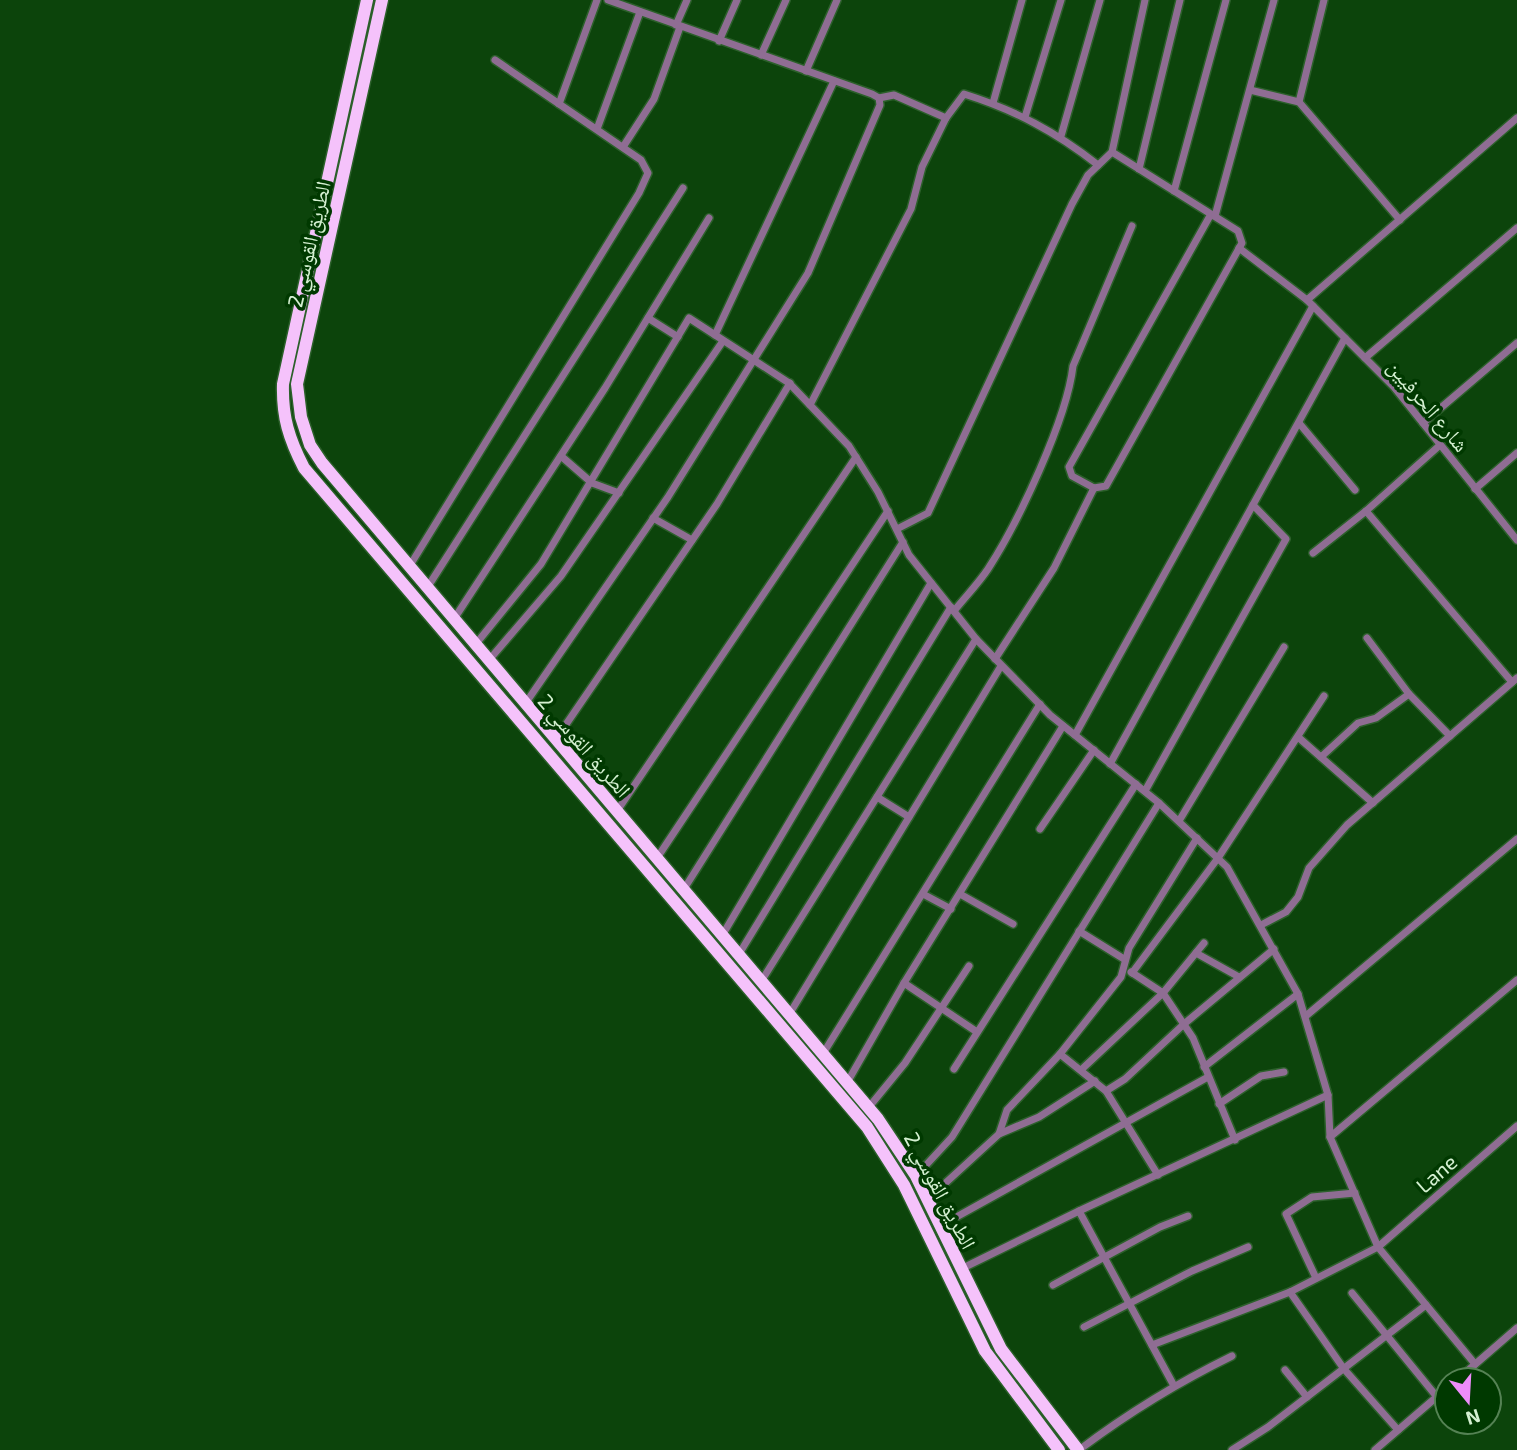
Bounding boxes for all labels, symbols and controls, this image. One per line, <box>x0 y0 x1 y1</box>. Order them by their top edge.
street label: الطريق القوسي 2 <box>281 179 340 311</box>
street label: شارع الحرفيين <box>1382 354 1475 458</box>
street label: الطريق القوسي 2 <box>529 688 637 805</box>
street label: الطريق القوسي 2 <box>895 1127 982 1255</box>
street label: Lane <box>1411 1149 1461 1197</box>
north arrow <box>1433 1366 1503 1436</box>
text: N <box>1463 1405 1483 1431</box>

